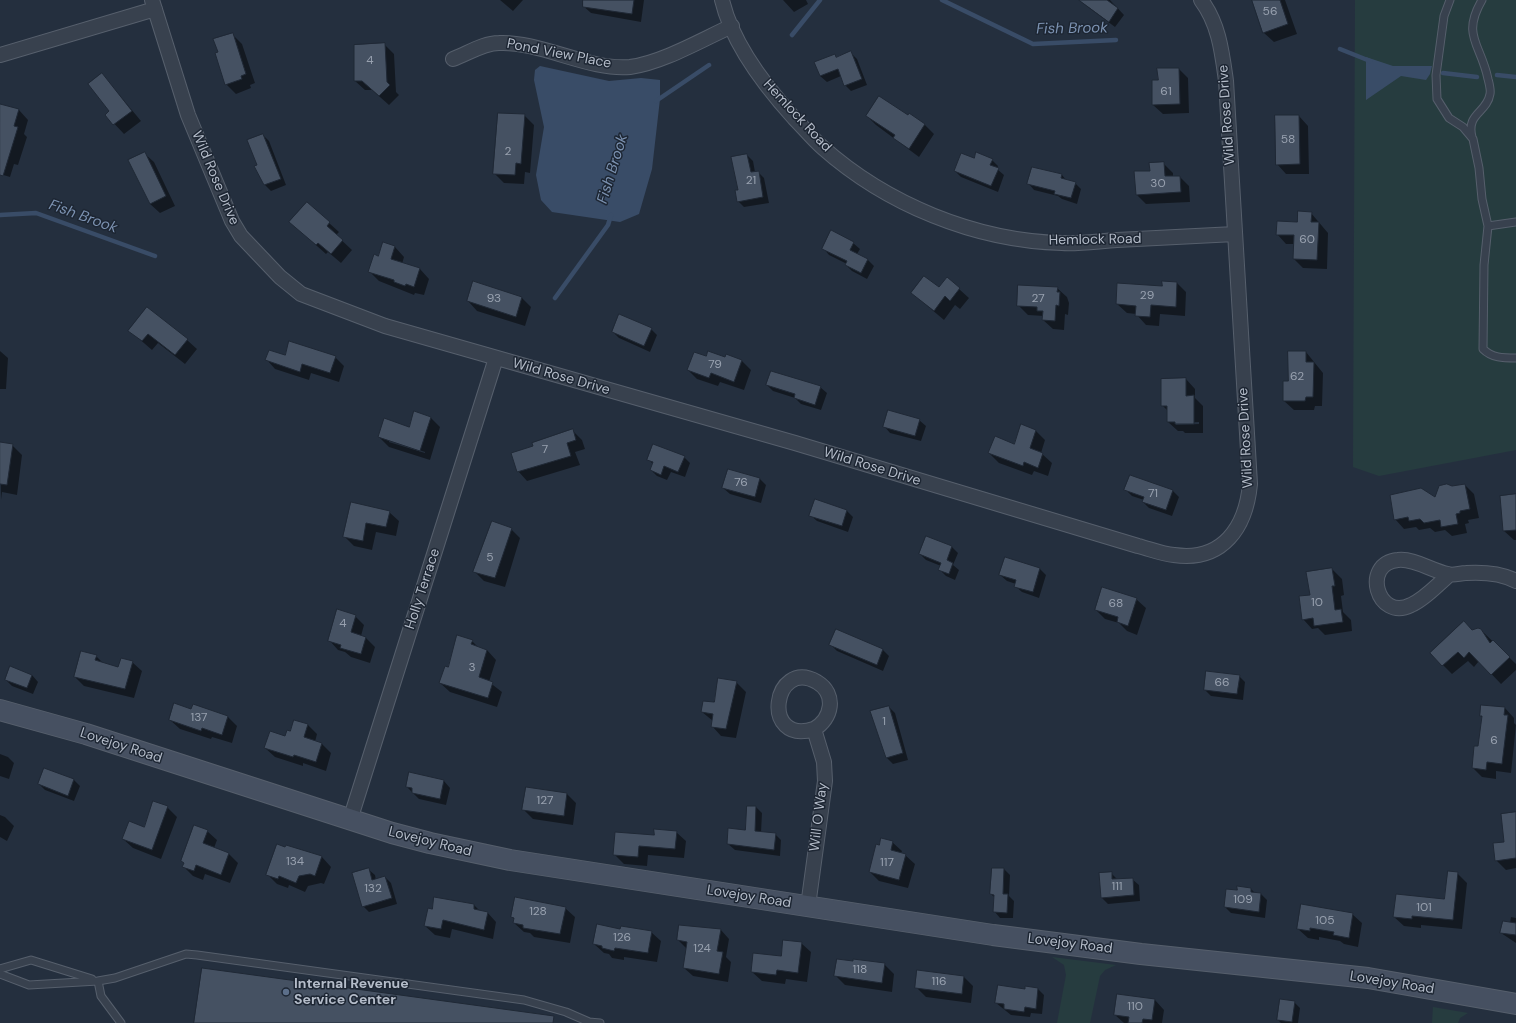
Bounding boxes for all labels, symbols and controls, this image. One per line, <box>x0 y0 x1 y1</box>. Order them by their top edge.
house number: 56 <box>1263 5 1277 19</box>
water label: Fish Brook <box>1036 19 1108 39</box>
street label: Pond View Place <box>505 36 613 72</box>
house number: 4 <box>366 54 374 68</box>
street label: Wild Rose Drive <box>1215 64 1239 166</box>
street label: Hemlock Road <box>759 76 835 156</box>
house number: 61 <box>1160 85 1172 99</box>
street label: Wild Rose Drive <box>188 128 242 228</box>
water label: Fish Brook <box>594 132 632 206</box>
house number: 58 <box>1281 133 1295 147</box>
house number: 2 <box>505 145 511 159</box>
house number: 21 <box>746 174 756 188</box>
house number: 30 <box>1150 177 1166 191</box>
water label: Fish Brook <box>46 196 120 238</box>
street label: Hemlock Road <box>1048 231 1142 249</box>
house number: 60 <box>1299 233 1315 247</box>
house number: 29 <box>1140 289 1154 303</box>
house number: 93 <box>487 292 501 306</box>
house number: 27 <box>1031 292 1045 306</box>
street label: Wild Rose Drive <box>510 355 612 399</box>
house number: 79 <box>708 358 722 372</box>
house number: 62 <box>1290 370 1304 384</box>
street label: Wild Rose Drive <box>1235 387 1257 489</box>
house number: 7 <box>542 443 548 457</box>
street label: Wild Rose Drive <box>821 444 923 490</box>
house number: 76 <box>734 476 748 490</box>
house number: 71 <box>1148 487 1158 501</box>
street label: Holly Terrace <box>402 546 444 632</box>
house number: 5 <box>486 551 494 565</box>
house number: 10 <box>1311 596 1323 610</box>
house number: 68 <box>1109 597 1123 611</box>
house number: 4 <box>339 617 347 631</box>
house number: 3 <box>468 661 476 675</box>
house number: 66 <box>1214 676 1230 690</box>
house number: 137 <box>190 711 208 725</box>
house number: 1 <box>882 715 886 729</box>
street label: Lovejoy Road <box>78 725 164 767</box>
house number: 6 <box>1490 734 1498 748</box>
street label: Will O Way <box>806 781 832 853</box>
house number: 127 <box>537 794 553 808</box>
street label: Lovejoy Road <box>387 824 473 860</box>
house number: 134 <box>286 855 304 869</box>
house number: 117 <box>880 856 894 870</box>
house number: 111 <box>1111 880 1123 894</box>
house number: 132 <box>364 882 382 896</box>
street label: Lovejoy Road <box>706 882 792 912</box>
house number: 109 <box>1233 893 1253 907</box>
house number: 101 <box>1416 901 1432 915</box>
house number: 128 <box>529 905 547 919</box>
house number: 105 <box>1315 914 1335 928</box>
street label: Lovejoy Road <box>1027 930 1113 958</box>
house number: 126 <box>613 931 631 945</box>
house number: 124 <box>693 942 711 956</box>
house number: 118 <box>853 963 867 977</box>
street label: Lovejoy Road <box>1349 968 1435 998</box>
house number: 116 <box>931 975 947 989</box>
place label: Internal Revenue Service Center <box>294 976 409 1008</box>
marker: Internal Revenue Service Center <box>281 987 291 997</box>
house number: 110 <box>1127 1000 1143 1014</box>

